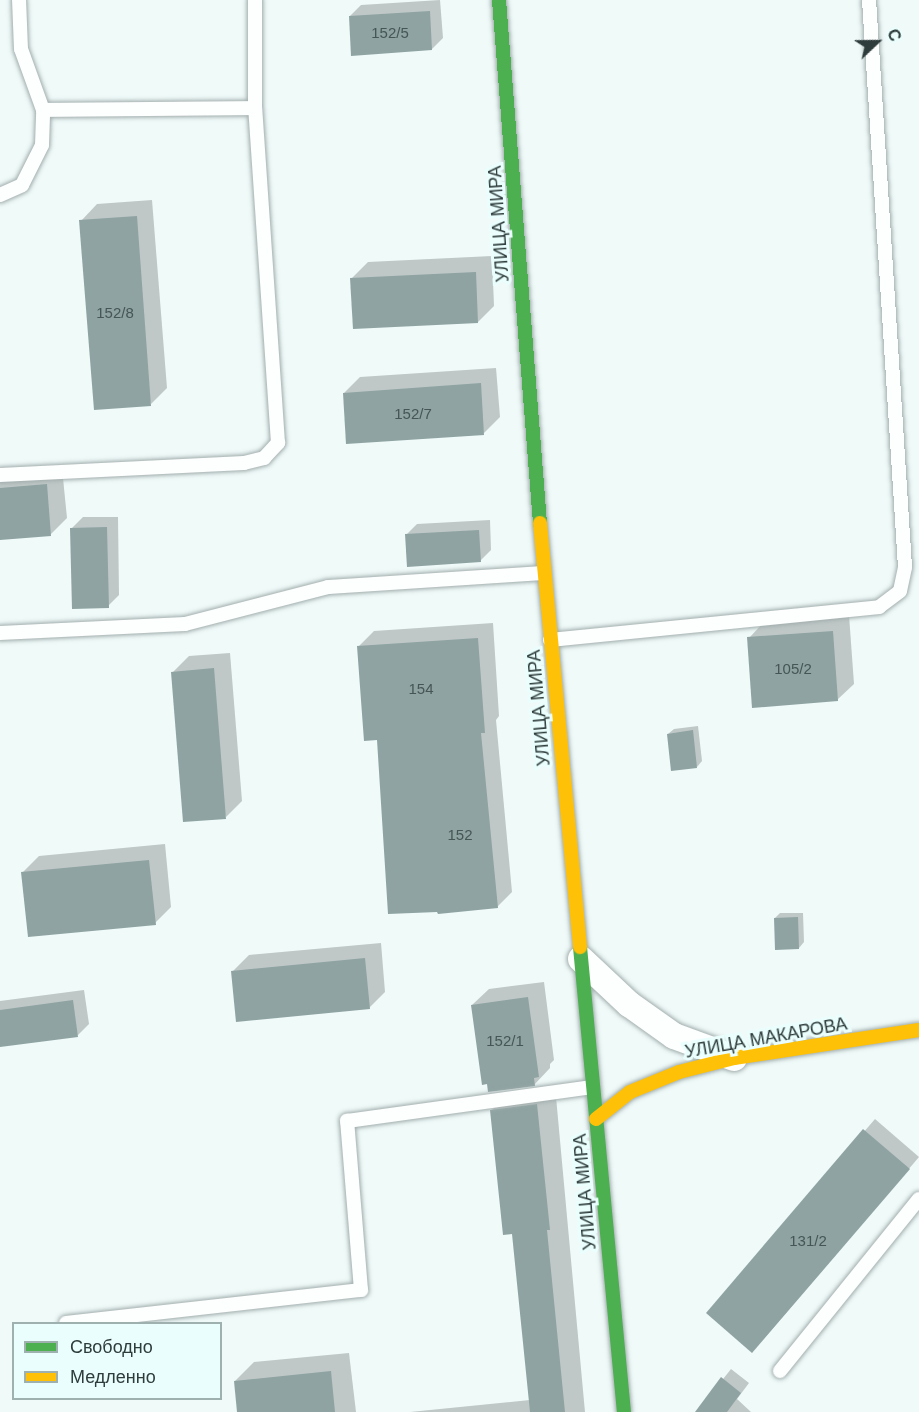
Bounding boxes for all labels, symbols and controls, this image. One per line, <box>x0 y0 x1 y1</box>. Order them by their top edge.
north arrow <box>847 12 907 72</box>
house number: 152/5 <box>371 24 409 42</box>
text: С <box>884 27 904 44</box>
street label: УЛИЦА МИРА <box>484 165 514 283</box>
house number: 152/8 <box>96 304 134 322</box>
house number: 152/7 <box>394 405 432 423</box>
street label: УЛИЦА МИРА <box>523 649 555 767</box>
house number: 105/2 <box>774 660 812 678</box>
house number: 154 <box>408 680 434 698</box>
house number: 152 <box>447 826 473 844</box>
street label: УЛИЦА МАКАРОВА <box>683 1013 849 1063</box>
house number: 152/1 <box>486 1032 524 1050</box>
street label: УЛИЦА МИРА <box>569 1133 601 1251</box>
house number: 131/2 <box>789 1232 827 1250</box>
legend <box>12 1322 222 1400</box>
text: Свободно <box>70 1337 153 1357</box>
text: Медленно <box>70 1367 156 1387</box>

